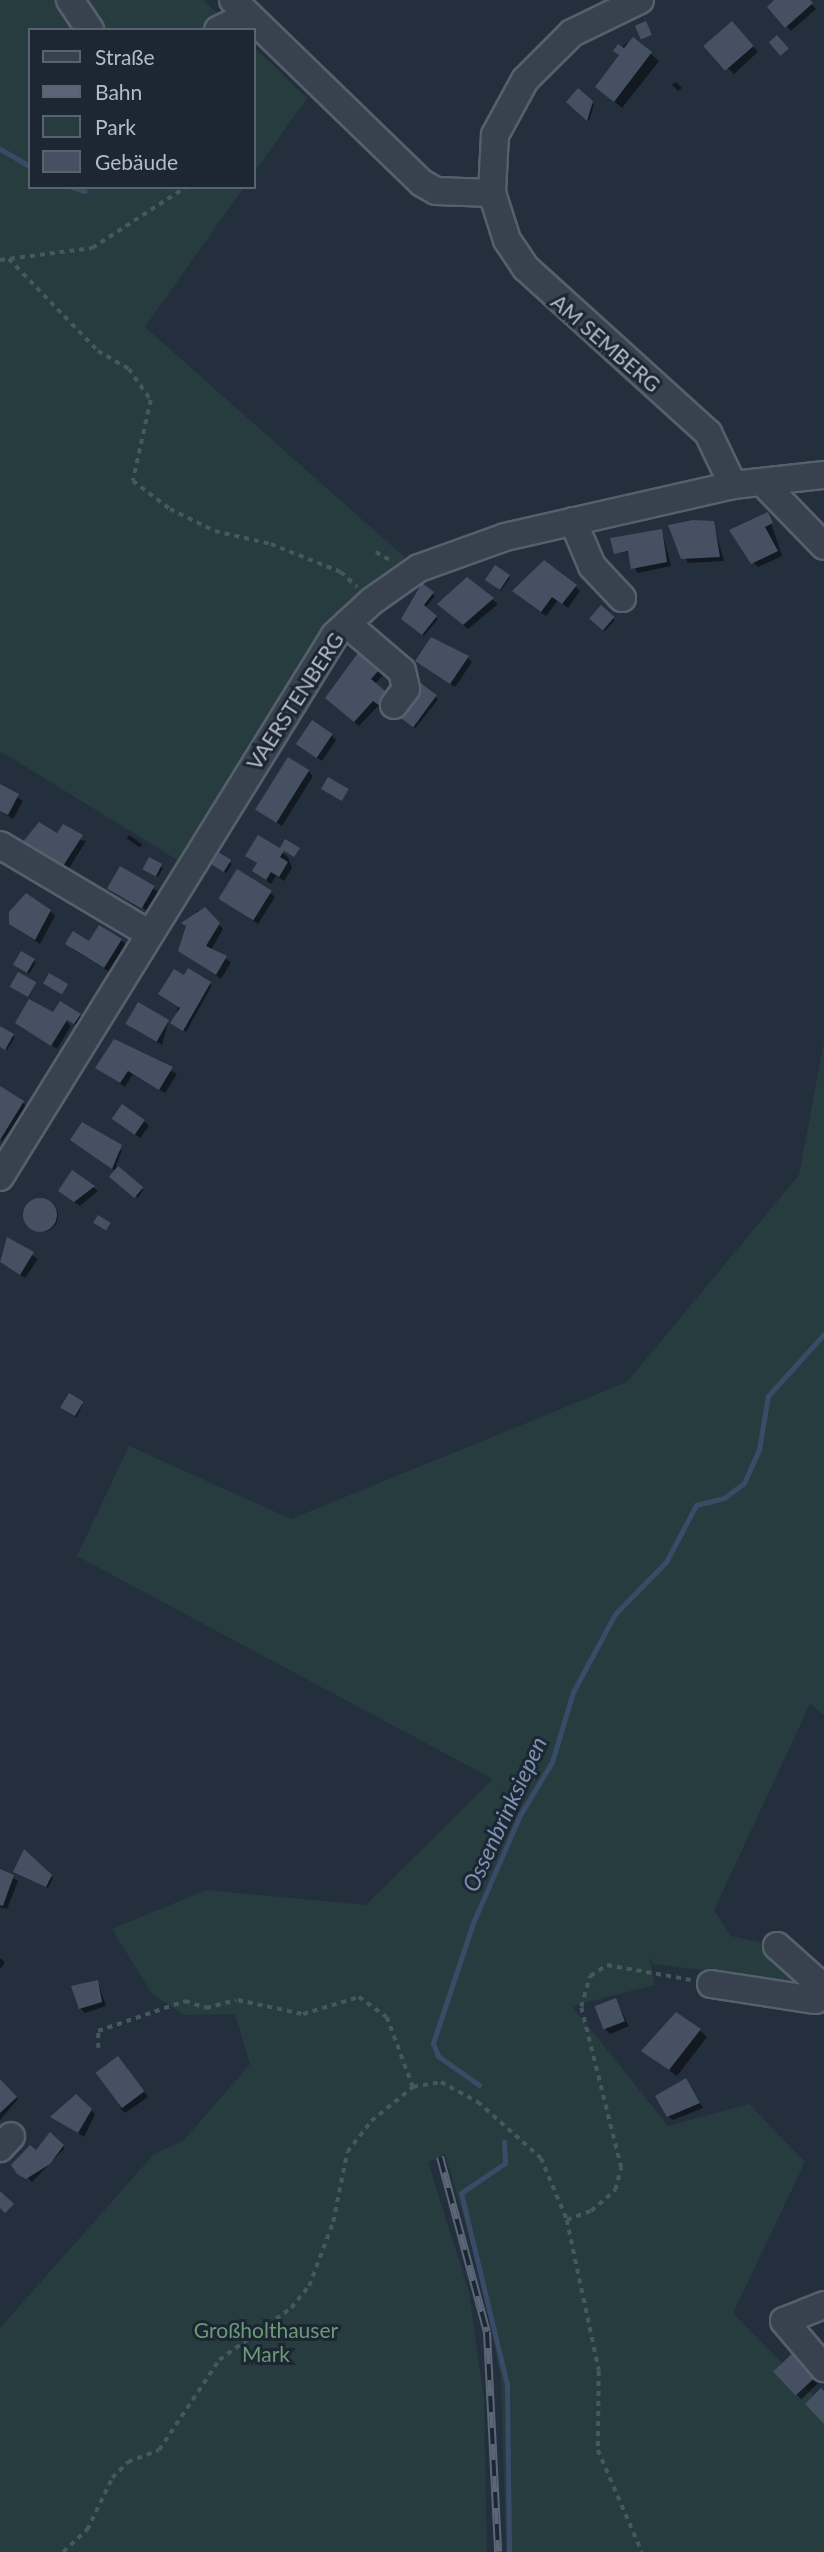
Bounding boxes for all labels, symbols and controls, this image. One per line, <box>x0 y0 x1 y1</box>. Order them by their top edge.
legend <box>28 28 256 189</box>
text: Straße <box>95 44 155 69</box>
text: Bahn <box>95 79 142 104</box>
text: Park <box>95 114 136 139</box>
text: Gebäude <box>95 149 178 174</box>
street label: AM SEMBERG <box>546 289 666 397</box>
street label: VAERSTENBERG <box>241 628 349 774</box>
water label: Ossenbrinksiepen <box>456 1732 552 1896</box>
park label: Großholthauser Mark <box>194 2317 338 2367</box>

